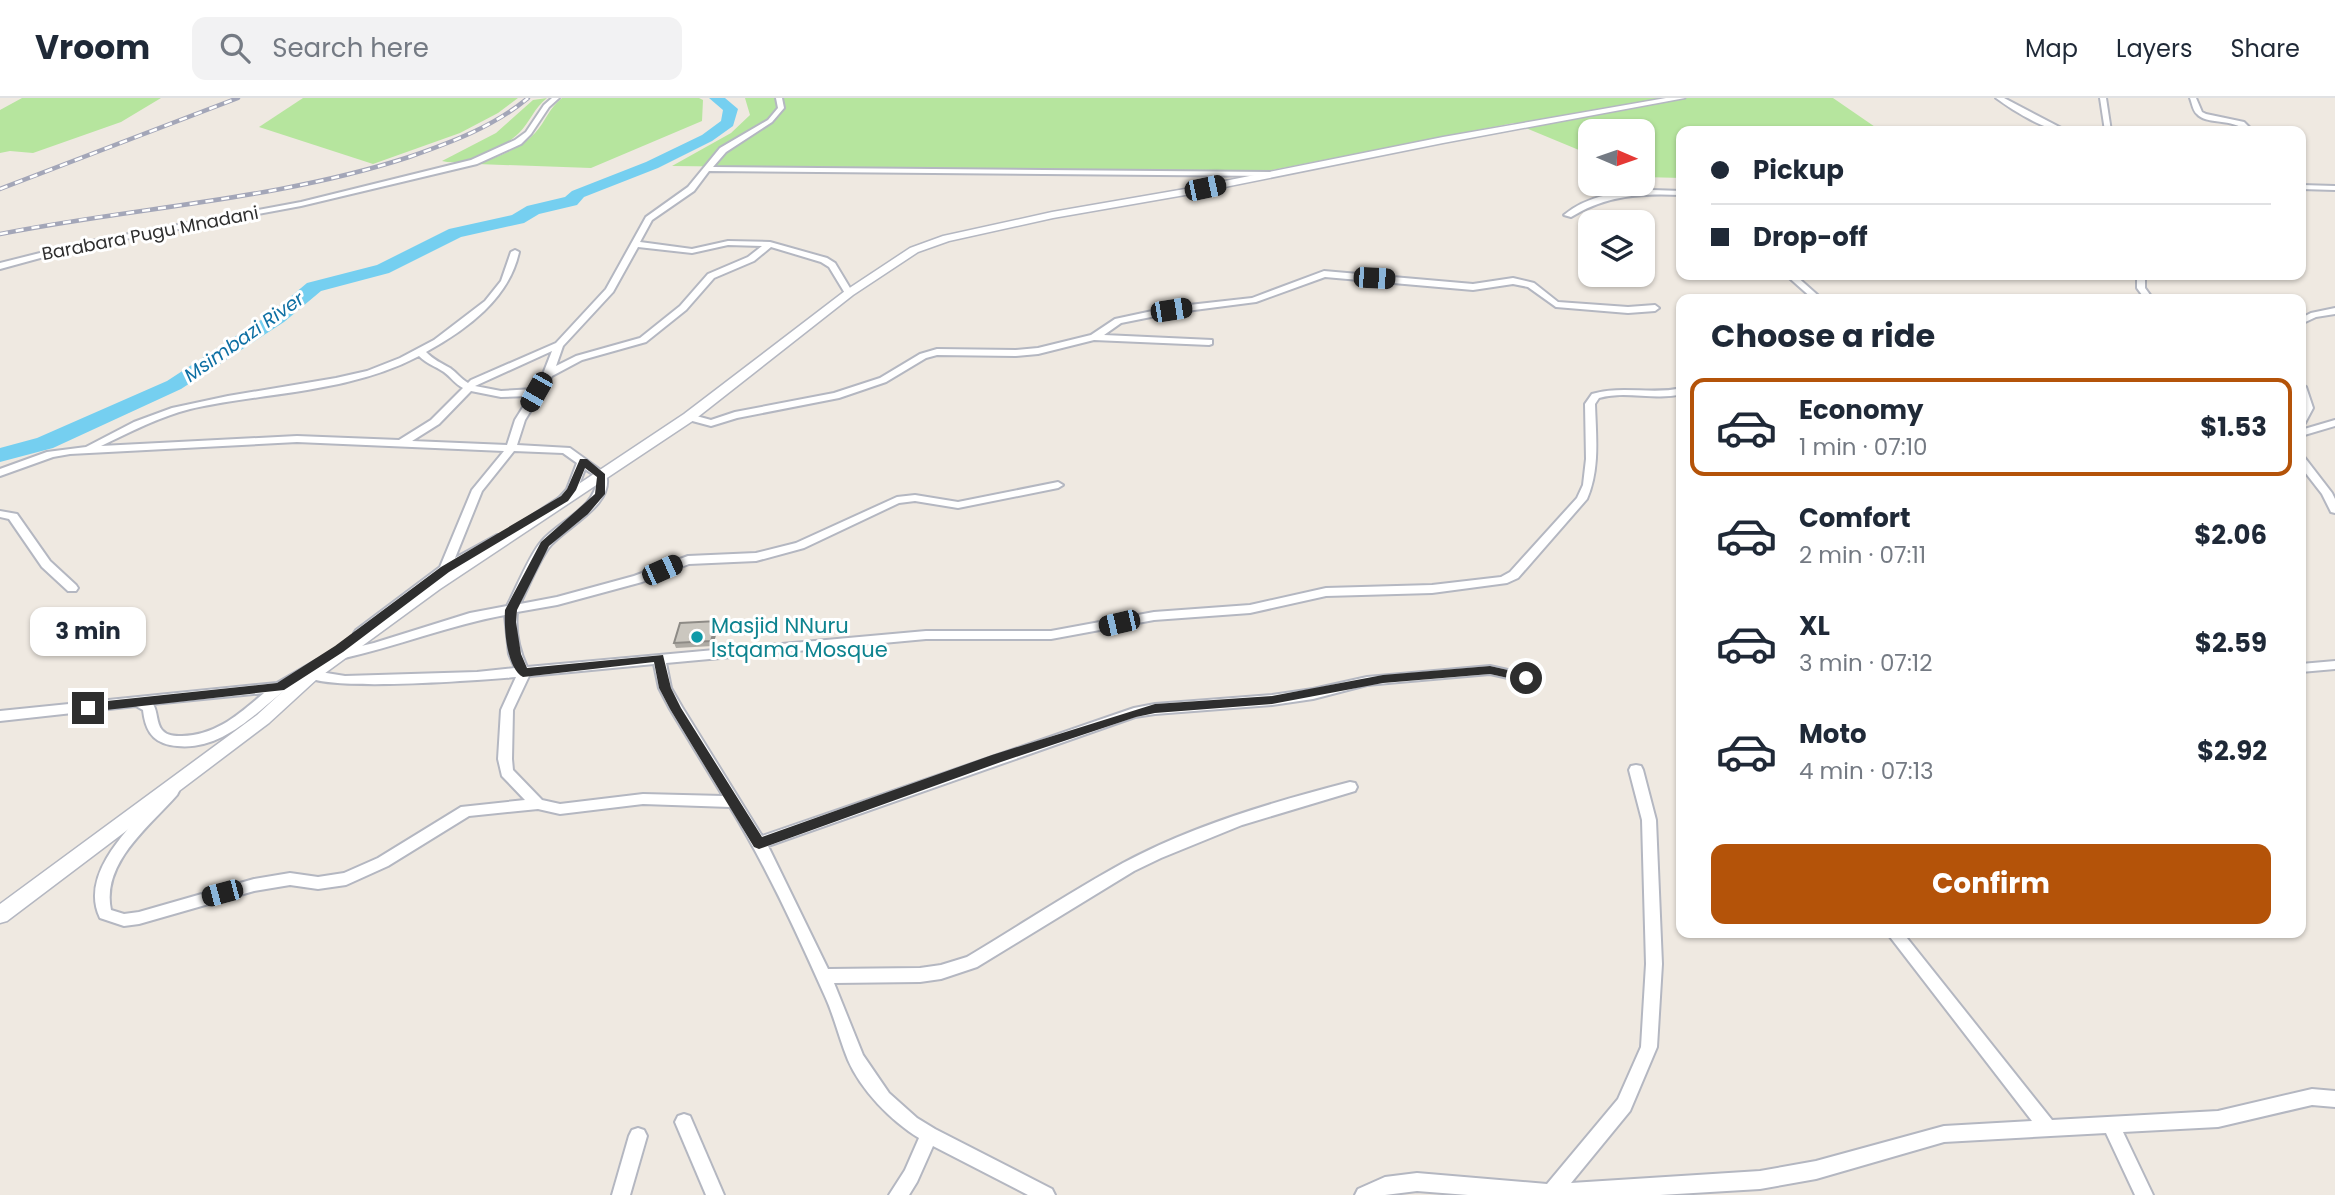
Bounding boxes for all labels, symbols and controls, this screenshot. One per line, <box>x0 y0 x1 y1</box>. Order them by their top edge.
search box <box>192 17 682 80</box>
text: Vroom <box>35 24 150 71</box>
icon: search <box>216 29 254 67</box>
text: Search here <box>272 30 429 66</box>
text: Map <box>2025 32 2078 65</box>
text: Layers <box>2116 32 2192 65</box>
text: Share <box>2230 32 2300 65</box>
north arrow <box>1578 119 1656 196</box>
map controls <box>1578 119 1655 287</box>
text: Pickup <box>1753 152 1844 188</box>
car <box>1183 173 1228 203</box>
street label: Barabara Pugu Mnadani <box>40 200 260 266</box>
button: layers <box>1578 210 1655 287</box>
text: Drop-off <box>1753 219 1868 255</box>
car <box>1353 266 1396 290</box>
water label: Msimbazi River <box>179 285 310 388</box>
car <box>1149 296 1194 324</box>
text: Choose a ride <box>1711 313 1935 358</box>
car <box>517 369 556 415</box>
text: Economy <box>1799 392 1923 428</box>
icon: car <box>1715 396 1778 459</box>
text: $1.53 <box>2200 409 2267 445</box>
text: 1 min · 07:10 <box>1799 431 1927 463</box>
text: Comfort <box>1799 500 1911 536</box>
icon: car <box>1715 504 1778 567</box>
text: $2.06 <box>2194 517 2267 553</box>
text: 2 min · 07:11 <box>1799 539 1926 571</box>
car <box>639 552 686 588</box>
callout: 3 min <box>30 606 146 656</box>
car <box>1097 608 1142 638</box>
text: XL <box>1799 608 1830 644</box>
place label: Masjid NNuru Istqama Mosque <box>711 611 888 664</box>
icon: car <box>1715 612 1778 675</box>
text: 3 min <box>55 615 121 647</box>
text: $2.59 <box>2195 625 2267 661</box>
marker: Masjid NNuru Istqama Mosque <box>689 629 705 645</box>
text: 3 min · 07:12 <box>1799 647 1932 679</box>
route start <box>1510 662 1542 694</box>
route end <box>72 692 104 724</box>
text: Moto <box>1799 716 1867 752</box>
icon: car <box>1715 720 1778 783</box>
text: $2.92 <box>2197 733 2267 769</box>
text: 4 min · 07:13 <box>1799 755 1934 787</box>
button: Confirm <box>1711 844 2271 924</box>
car <box>199 877 246 909</box>

